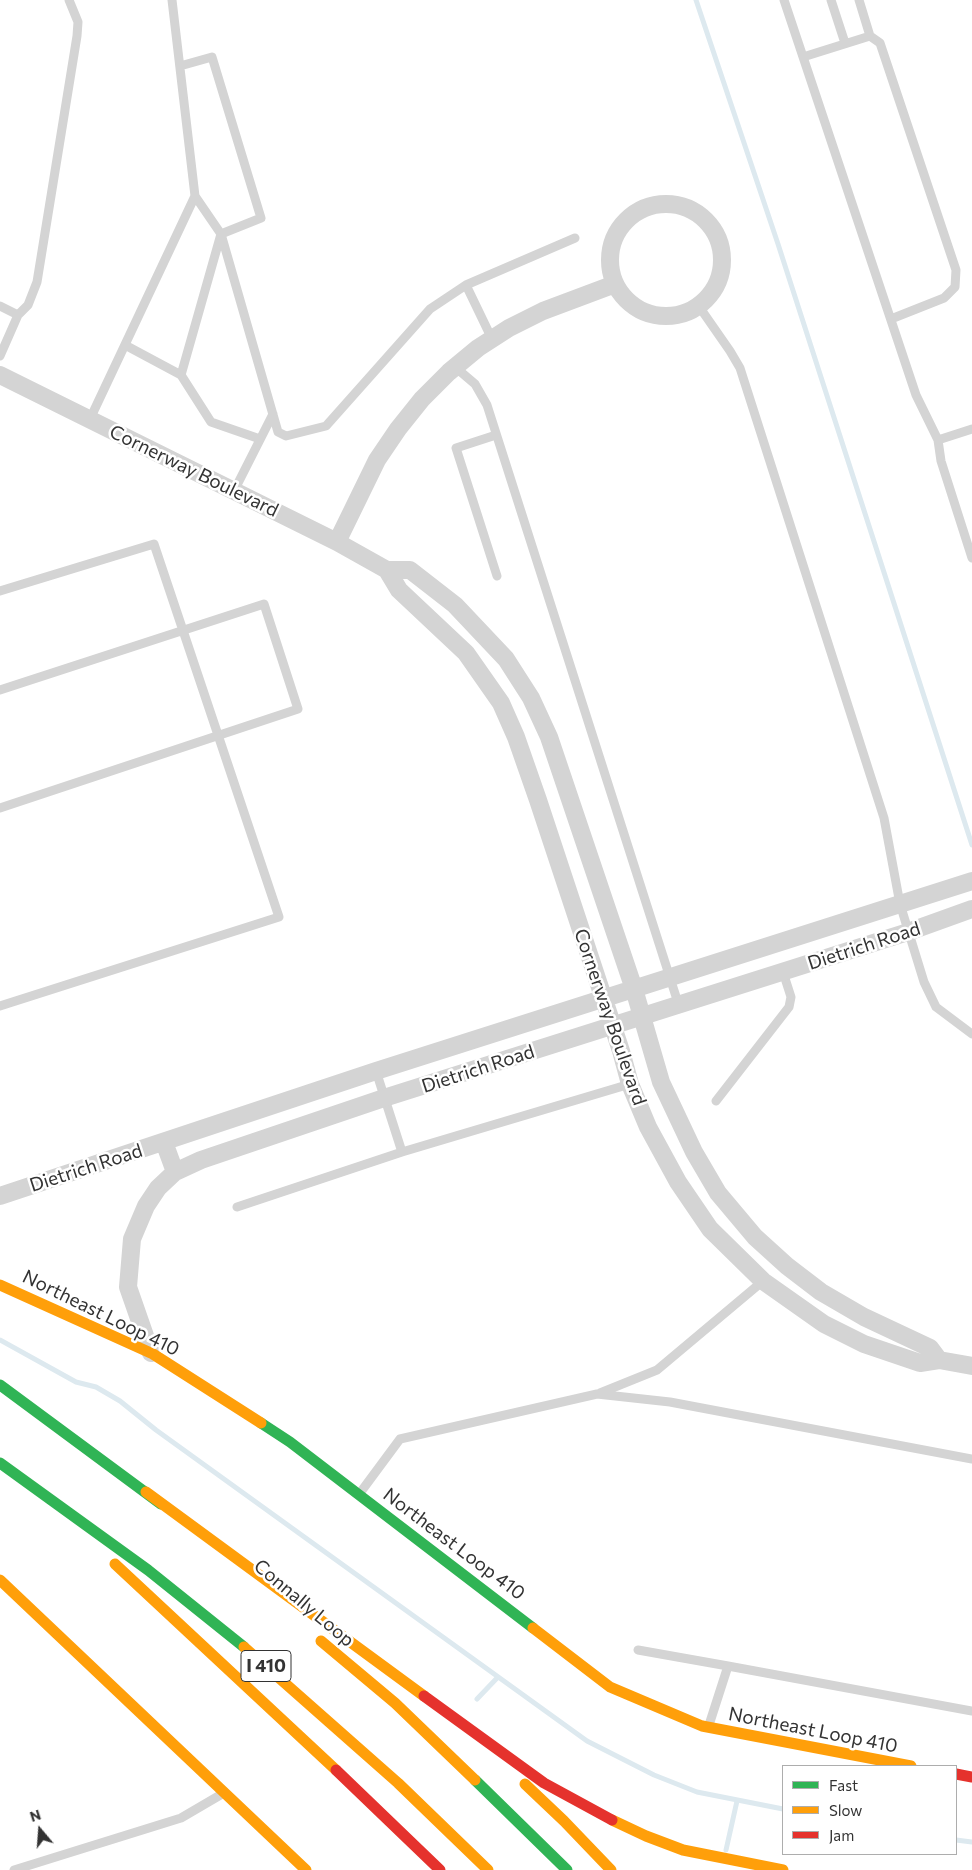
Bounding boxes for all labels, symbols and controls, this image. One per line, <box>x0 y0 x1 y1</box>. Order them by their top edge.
street label: Cornerway Boulevard <box>106 420 282 522</box>
street label: Dietrich Road <box>805 917 923 975</box>
street label: Cornerway Boulevard <box>569 926 651 1108</box>
street label: Dietrich Road <box>419 1040 537 1098</box>
street label: Dietrich Road <box>27 1139 145 1197</box>
street label: Northeast Loop 410 <box>19 1265 183 1361</box>
street label: Northeast Loop 410 <box>379 1483 529 1605</box>
street label: Connally Loop <box>249 1554 359 1652</box>
road number: I 410 <box>241 1650 291 1682</box>
street label: Northeast Loop 410 <box>727 1702 899 1758</box>
legend <box>782 1765 957 1855</box>
text: Fast <box>829 1776 858 1794</box>
text: Slow <box>829 1801 862 1819</box>
north arrow <box>15 1805 65 1855</box>
text: N <box>28 1806 43 1825</box>
text: Jam <box>829 1826 854 1844</box>

